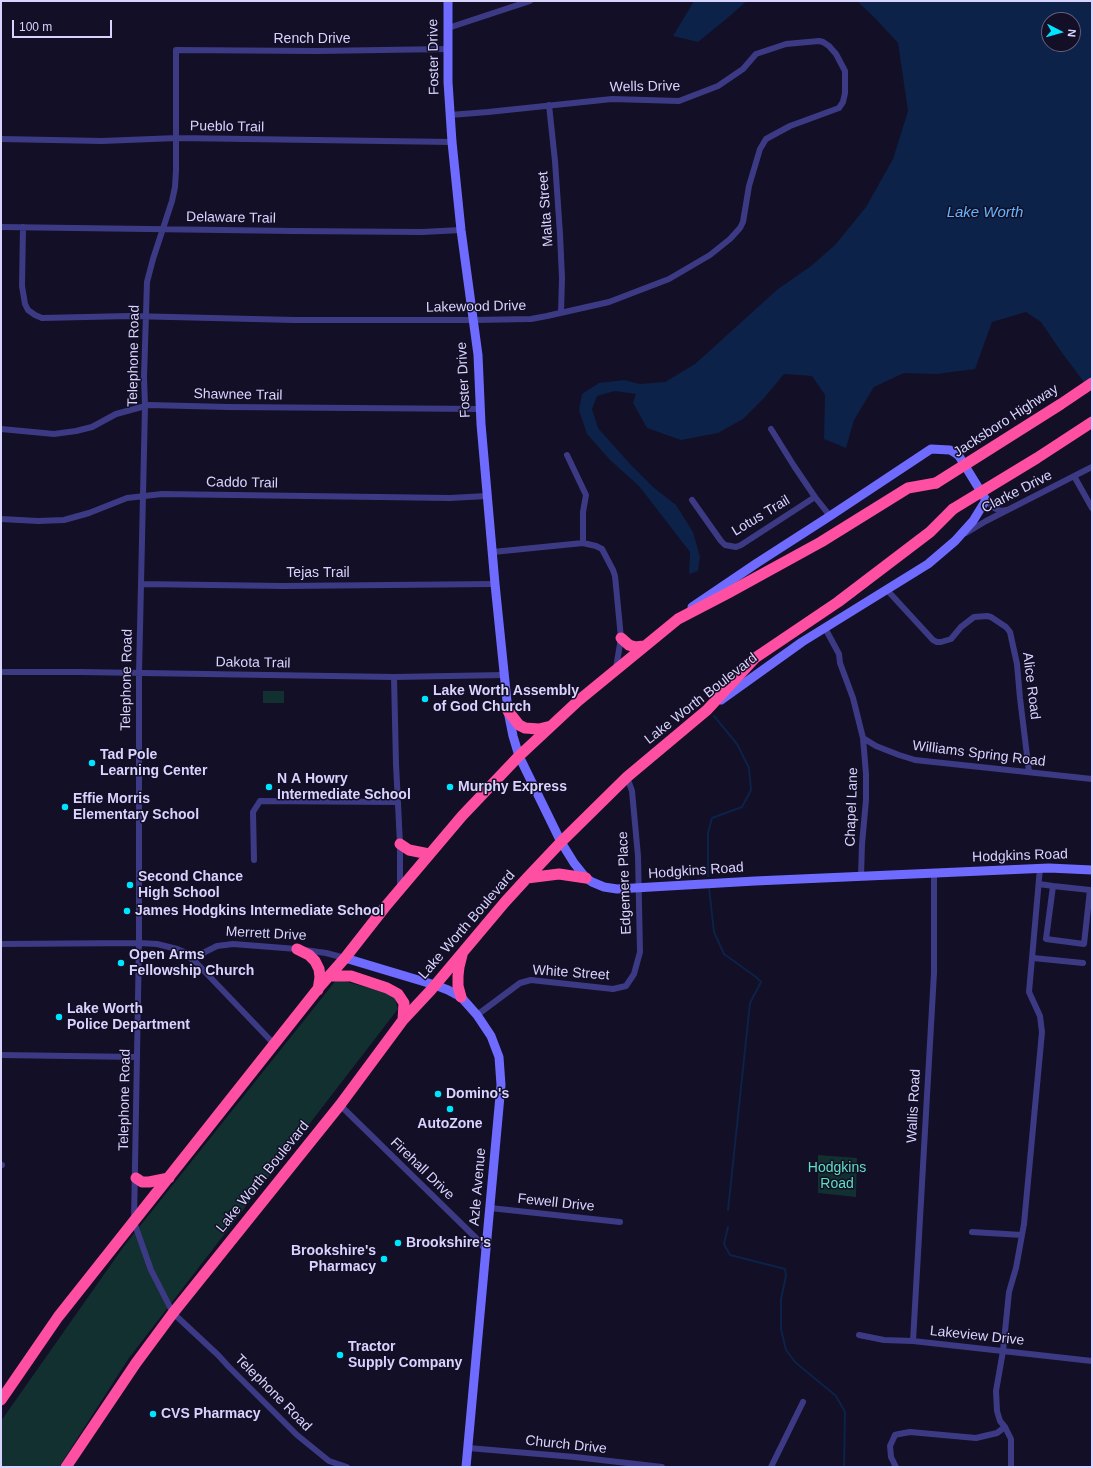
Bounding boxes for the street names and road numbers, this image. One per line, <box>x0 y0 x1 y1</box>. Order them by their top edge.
street label: Foster Drive <box>425 19 443 95</box>
street label: Rench Drive <box>273 31 351 47</box>
street label: Wells Drive <box>610 78 680 96</box>
street label: Pueblo Trail <box>190 118 264 136</box>
street label: Malta Street <box>535 171 557 247</box>
street label: Delaware Trail <box>186 209 276 227</box>
street label: Lakewood Drive <box>426 298 526 316</box>
street label: Telephone Road <box>125 305 143 407</box>
street label: Foster Drive <box>454 341 474 419</box>
street label: Jacksboro Highway <box>951 381 1061 461</box>
street label: Shawnee Trail <box>193 386 283 404</box>
street label: Clarke Drive <box>979 467 1055 517</box>
street label: Caddo Trail <box>206 474 278 492</box>
street label: Lotus Trail <box>729 492 793 540</box>
street label: Tejas Trail <box>286 565 350 581</box>
street label: Telephone Road <box>118 629 136 731</box>
street label: Lake Worth Boulevard <box>641 650 761 748</box>
street label: Alice Road <box>1019 651 1043 721</box>
street label: Dakota Trail <box>215 654 291 672</box>
street label: Williams Spring Road <box>912 738 1046 770</box>
street label: Chapel Lane <box>842 767 862 847</box>
street label: Edgemere Place <box>615 831 635 935</box>
street label: Hodgkins Road <box>972 846 1068 866</box>
street label: Hodgkins Road <box>648 859 744 883</box>
street label: Lake Worth Boulevard <box>415 867 519 983</box>
street label: Merrett Drive <box>225 923 307 945</box>
street label: White Street <box>532 962 610 984</box>
street label: Telephone Road <box>116 1049 134 1151</box>
street label: Wallis Road <box>904 1069 924 1143</box>
street label: Lake Worth Boulevard <box>213 1118 313 1236</box>
street label: Firehall Drive <box>387 1134 457 1204</box>
street label: Azle Avenue <box>466 1147 490 1227</box>
street label: Fewell Drive <box>517 1191 595 1215</box>
street label: Lakeview Drive <box>929 1323 1025 1349</box>
street label: Telephone Road <box>231 1351 315 1435</box>
street label: Church Drive <box>525 1432 607 1458</box>

